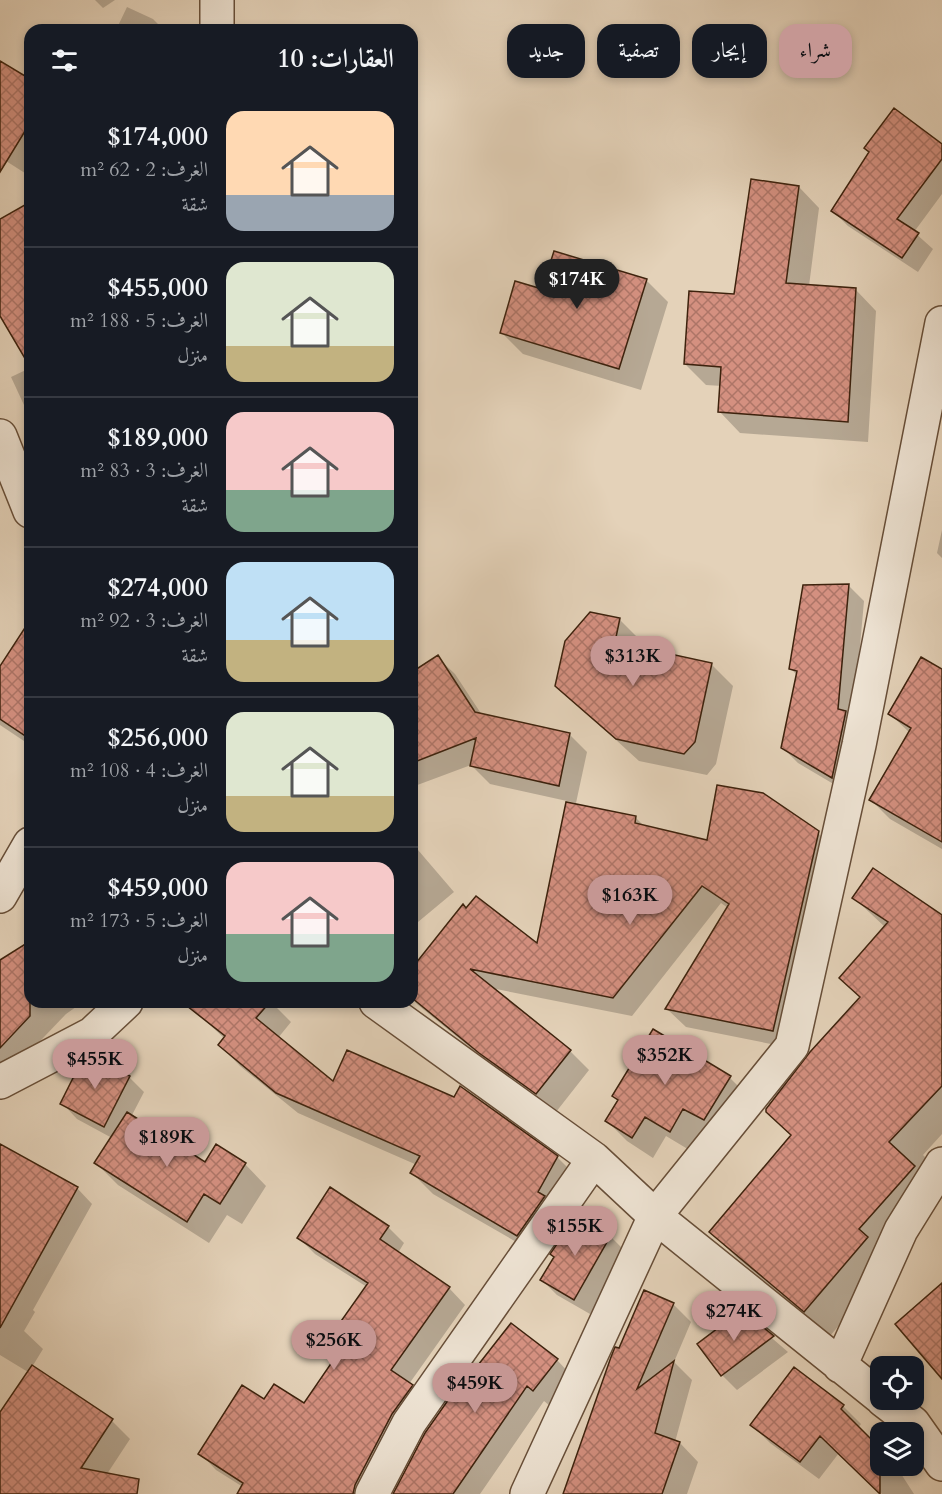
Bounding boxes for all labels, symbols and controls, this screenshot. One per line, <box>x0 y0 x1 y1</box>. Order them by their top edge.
chip: جديد <box>507 24 585 78</box>
chip: تصفية <box>597 24 680 78</box>
chip: إيجار <box>692 24 767 78</box>
chip: شراء <box>779 24 852 78</box>
text: العقارات: 10 <box>277 41 394 76</box>
icon: filters <box>48 44 81 77</box>
text: $174,000 <box>107 119 208 154</box>
icon: home <box>274 135 346 207</box>
text: الغرف: 2 · 62 m² <box>80 156 208 183</box>
text: شقة <box>182 191 208 218</box>
pin: $174K <box>535 259 619 310</box>
text: $174K <box>548 265 606 292</box>
text: $455,000 <box>107 270 208 305</box>
icon: home <box>274 286 346 358</box>
text: الغرف: 5 · 188 m² <box>70 307 208 334</box>
text: منزل <box>177 342 208 369</box>
text: $189,000 <box>107 420 208 455</box>
icon: home <box>274 436 346 508</box>
text: الغرف: 3 · 83 m² <box>80 457 208 484</box>
text: شقة <box>182 492 208 519</box>
text: $274,000 <box>107 570 208 605</box>
icon: home <box>274 586 346 658</box>
text: الغرف: 3 · 92 m² <box>80 607 208 634</box>
pin: $313K <box>591 636 675 687</box>
text: شقة <box>182 642 208 669</box>
text: $313K <box>604 642 662 669</box>
text: $256,000 <box>107 720 208 755</box>
icon: home <box>274 736 346 808</box>
text: الغرف: 4 · 108 m² <box>70 757 208 784</box>
text: منزل <box>177 792 208 819</box>
text: $459,000 <box>107 870 208 905</box>
pin: $163K <box>588 875 672 926</box>
text: $163K <box>601 881 659 908</box>
icon: home <box>274 886 346 958</box>
text: الغرف: 5 · 173 m² <box>70 907 208 934</box>
text: منزل <box>177 942 208 969</box>
pin: $352K <box>623 1035 707 1086</box>
pin: $455K <box>53 1039 137 1090</box>
text: $352K <box>636 1041 694 1068</box>
text: $455K <box>66 1045 124 1072</box>
pin: $189K <box>125 1117 209 1168</box>
text: $189K <box>138 1123 196 1150</box>
pin: $155K <box>533 1206 617 1257</box>
text: $155K <box>546 1212 604 1239</box>
pin: $274K <box>692 1291 776 1342</box>
text: $274K <box>705 1297 763 1324</box>
pin: $256K <box>292 1320 376 1371</box>
text: $256K <box>305 1326 363 1353</box>
map controls <box>870 1356 924 1476</box>
button: locate <box>870 1356 924 1410</box>
pin: $459K <box>433 1363 517 1414</box>
text: $459K <box>446 1369 504 1396</box>
button: layers <box>870 1422 924 1476</box>

